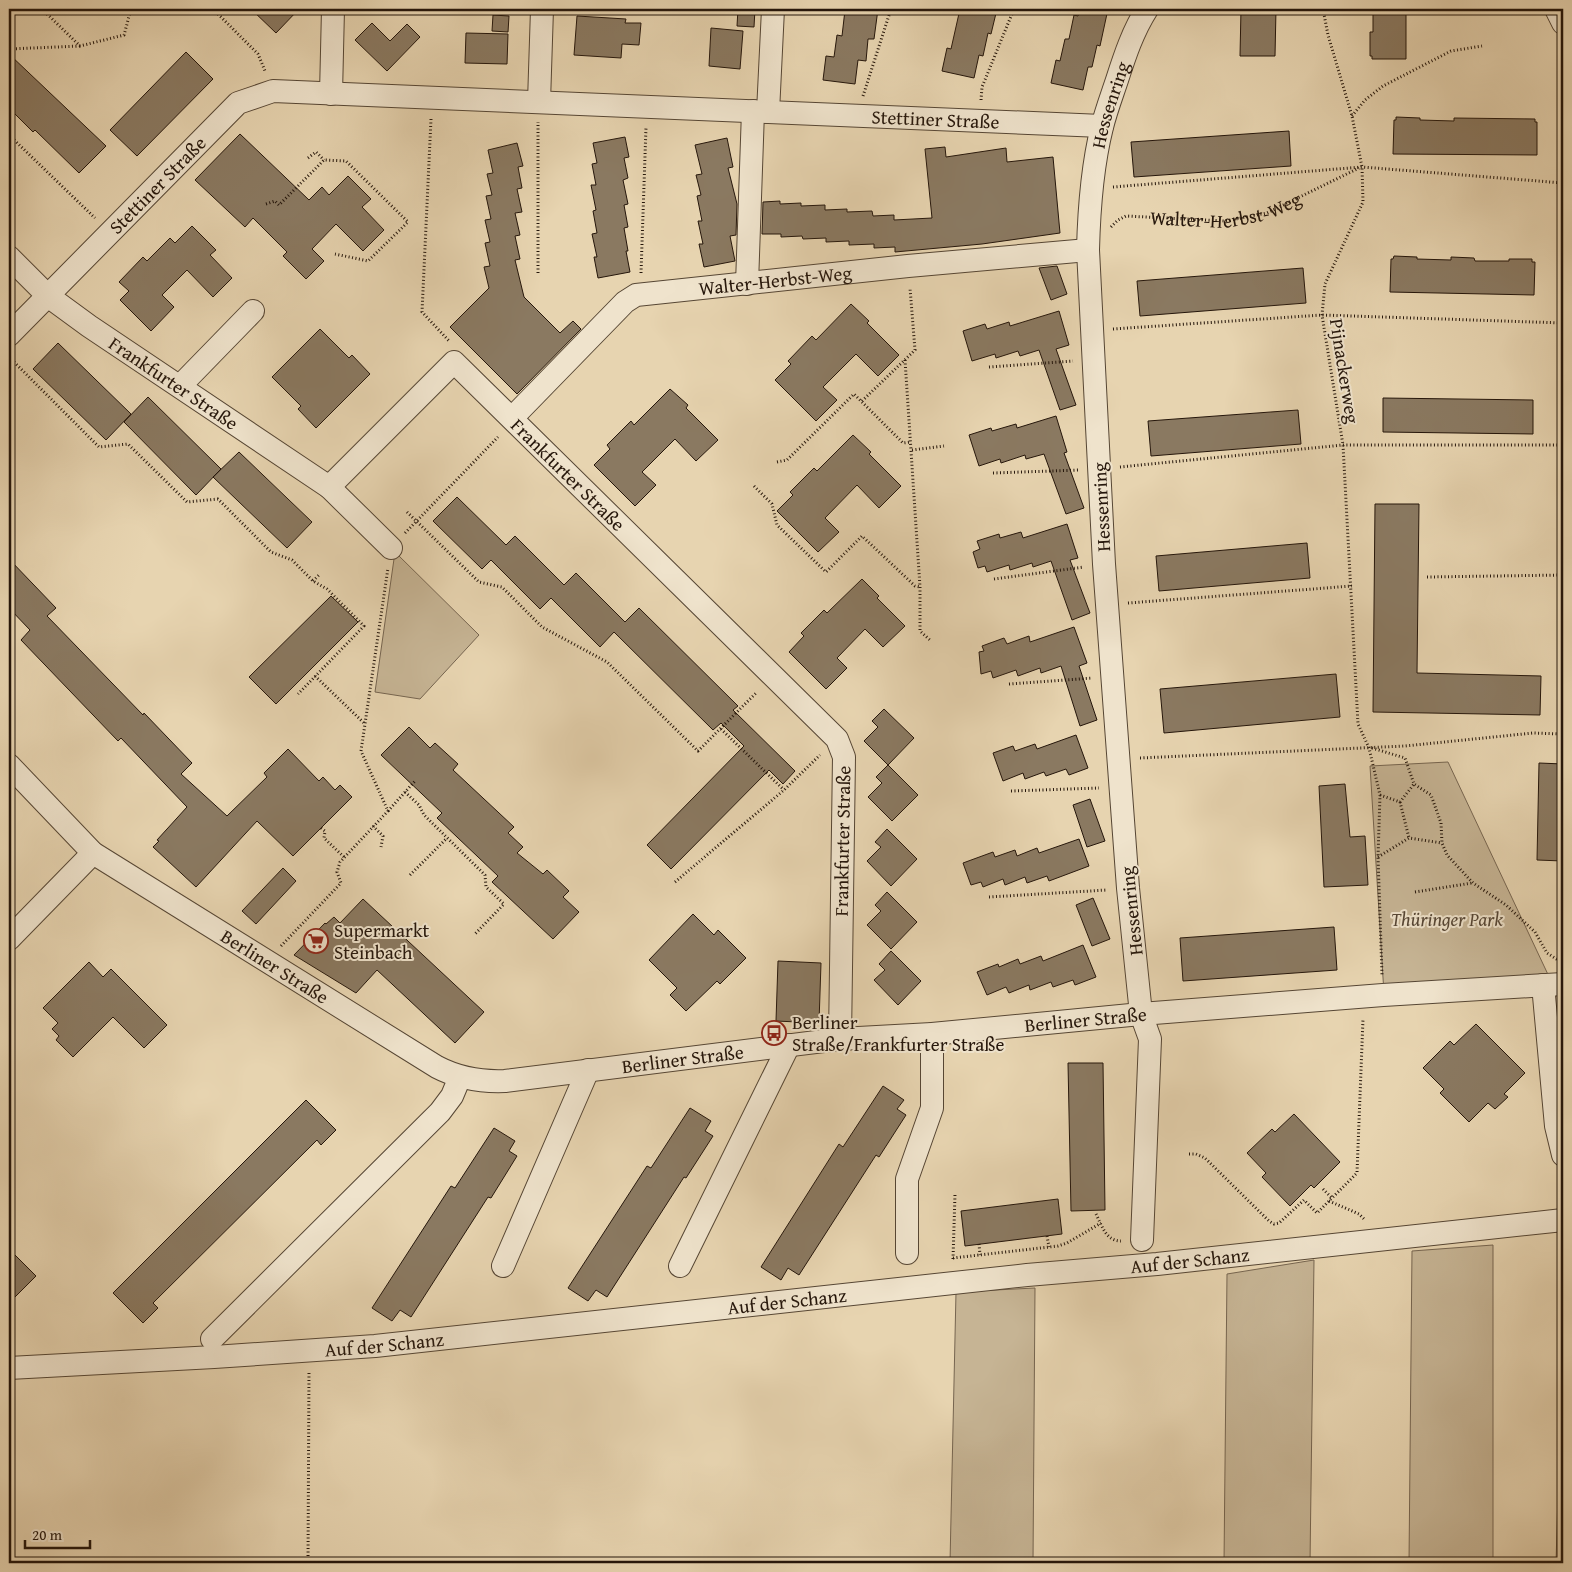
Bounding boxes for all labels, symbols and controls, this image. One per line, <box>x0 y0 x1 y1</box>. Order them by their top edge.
street label: Hessenring <box>1084 57 1136 151</box>
street label: Stettiner Straße <box>871 102 1000 136</box>
street label: Stettiner Straße <box>102 129 212 240</box>
street label: Walter-Herbst-Weg <box>1150 184 1306 235</box>
street label: Walter-Herbst-Weg <box>697 258 854 302</box>
street label: Pijnackerweg <box>1323 316 1367 426</box>
street label: Frankfurter Straße <box>103 329 244 437</box>
street label: Frankfurter Straße <box>505 412 632 537</box>
street label: Hessenring <box>1085 461 1117 552</box>
street label: Frankfurter Straße <box>827 765 857 917</box>
street label: Hessenring <box>1112 865 1150 957</box>
park label: Thüringer Park <box>1391 905 1503 933</box>
place label: Supermarkt Steinbach <box>334 916 430 966</box>
street label: Berliner Straße <box>216 922 335 1011</box>
supermarket icon: Supermarkt Steinbach <box>303 928 329 954</box>
street label: Berliner Straße <box>1023 1000 1148 1039</box>
place label: Berliner Straße/Frankfurter Straße <box>792 1008 1004 1058</box>
bus stop icon: Berliner Straße/Frankfurter Straße <box>761 1020 787 1046</box>
street label: Berliner Straße <box>620 1037 745 1080</box>
street label: Auf der Schanz <box>1129 1240 1251 1280</box>
street label: Auf der Schanz <box>726 1281 848 1322</box>
street label: Auf der Schanz <box>324 1325 445 1363</box>
scale bar <box>25 1517 90 1549</box>
text: 20 m <box>32 1524 63 1545</box>

